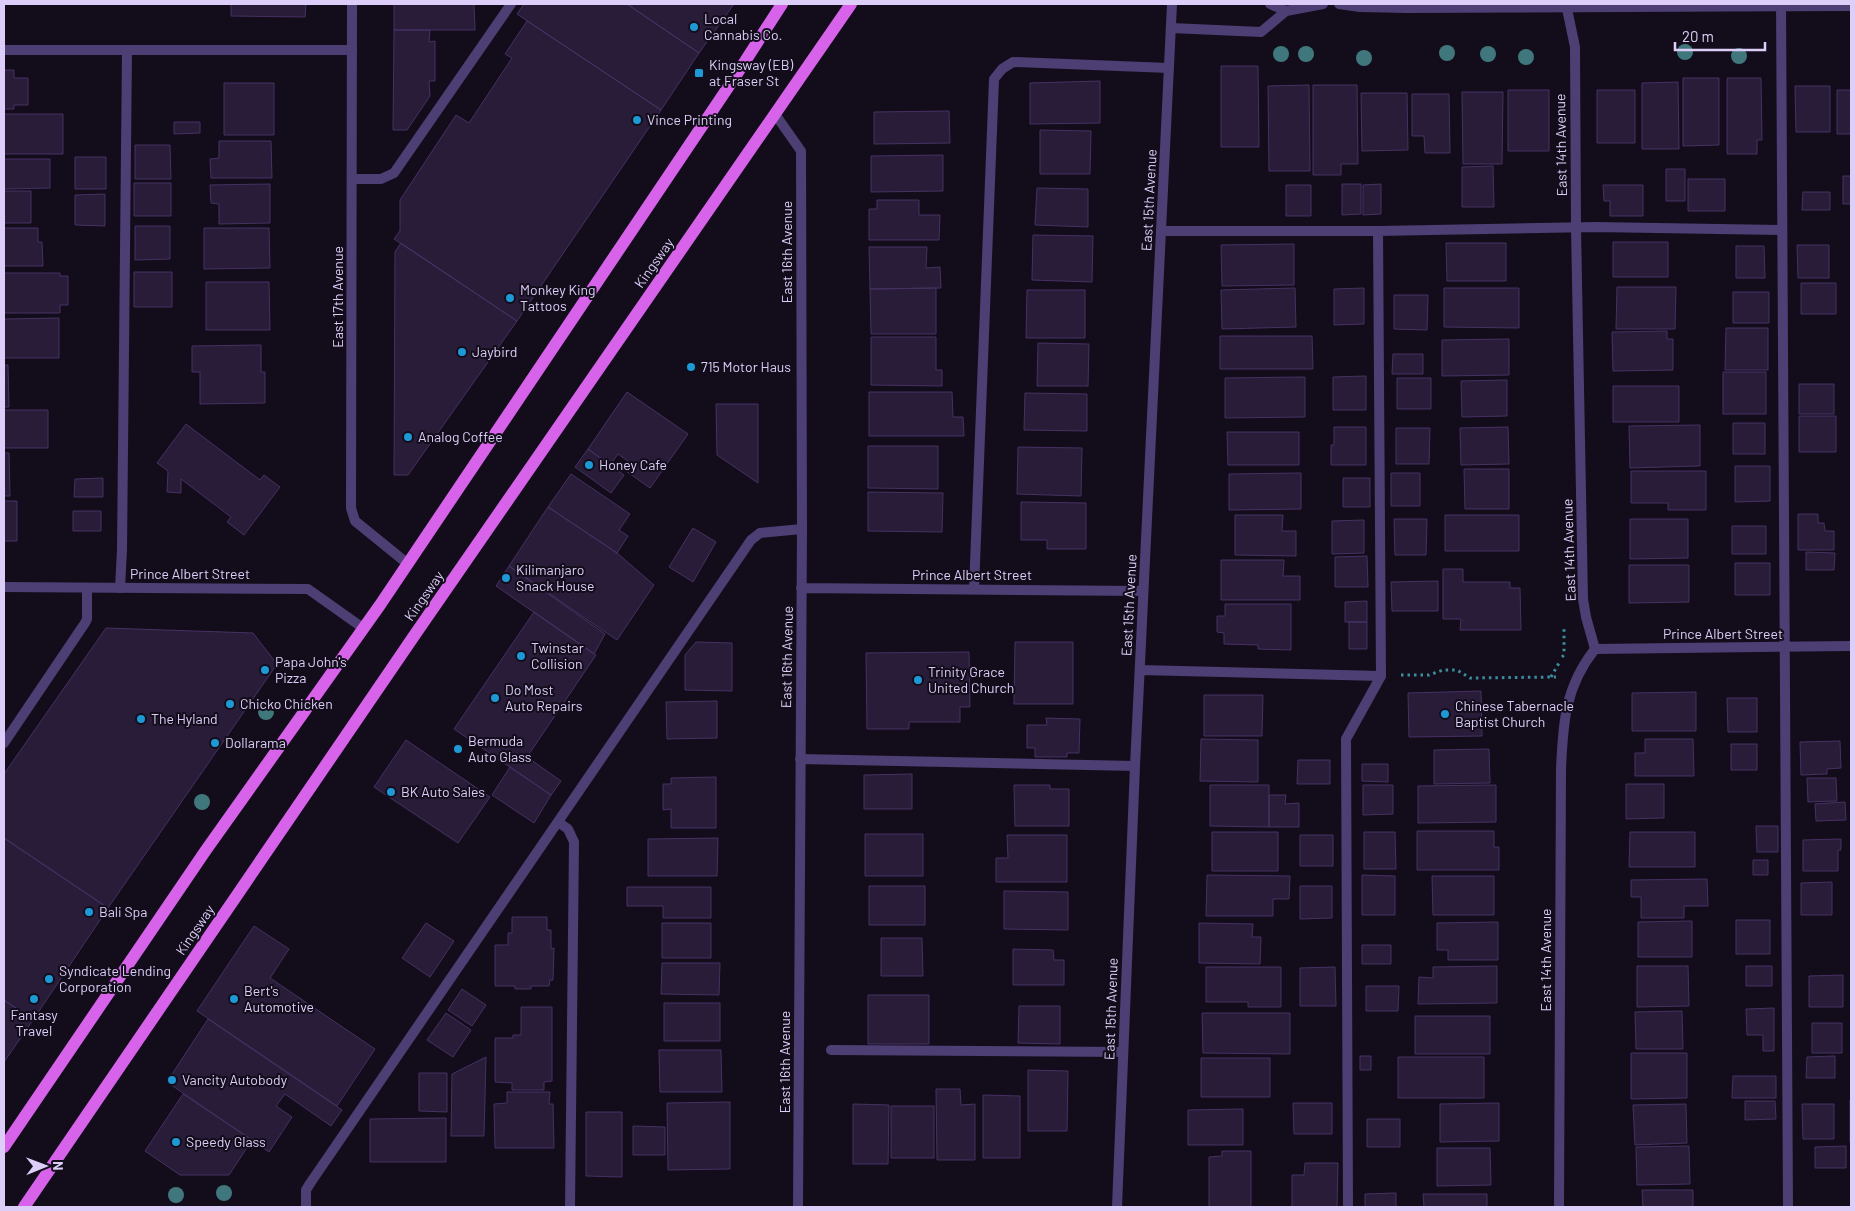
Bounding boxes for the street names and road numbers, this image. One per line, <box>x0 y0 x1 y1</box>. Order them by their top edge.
street label: East 14th Avenue <box>1551 93 1570 197</box>
street label: East 15th Avenue <box>1137 148 1160 251</box>
street label: East 16th Avenue <box>778 201 795 303</box>
street label: Kingsway <box>630 234 677 291</box>
street label: East 17th Avenue <box>329 246 346 348</box>
street label: East 14th Avenue <box>1558 498 1579 602</box>
street label: East 15th Avenue <box>1117 553 1140 656</box>
street label: Prince Albert Street <box>130 565 250 582</box>
street label: Prince Albert Street <box>912 566 1032 583</box>
street label: Kingsway <box>400 567 447 624</box>
street label: East 16th Avenue <box>777 606 796 708</box>
street label: Prince Albert Street <box>1663 625 1783 642</box>
street label: Kingsway <box>172 901 218 958</box>
street label: East 14th Avenue <box>1537 909 1554 1011</box>
street label: East 15th Avenue <box>1100 958 1121 1060</box>
street label: East 16th Avenue <box>776 1011 793 1113</box>

